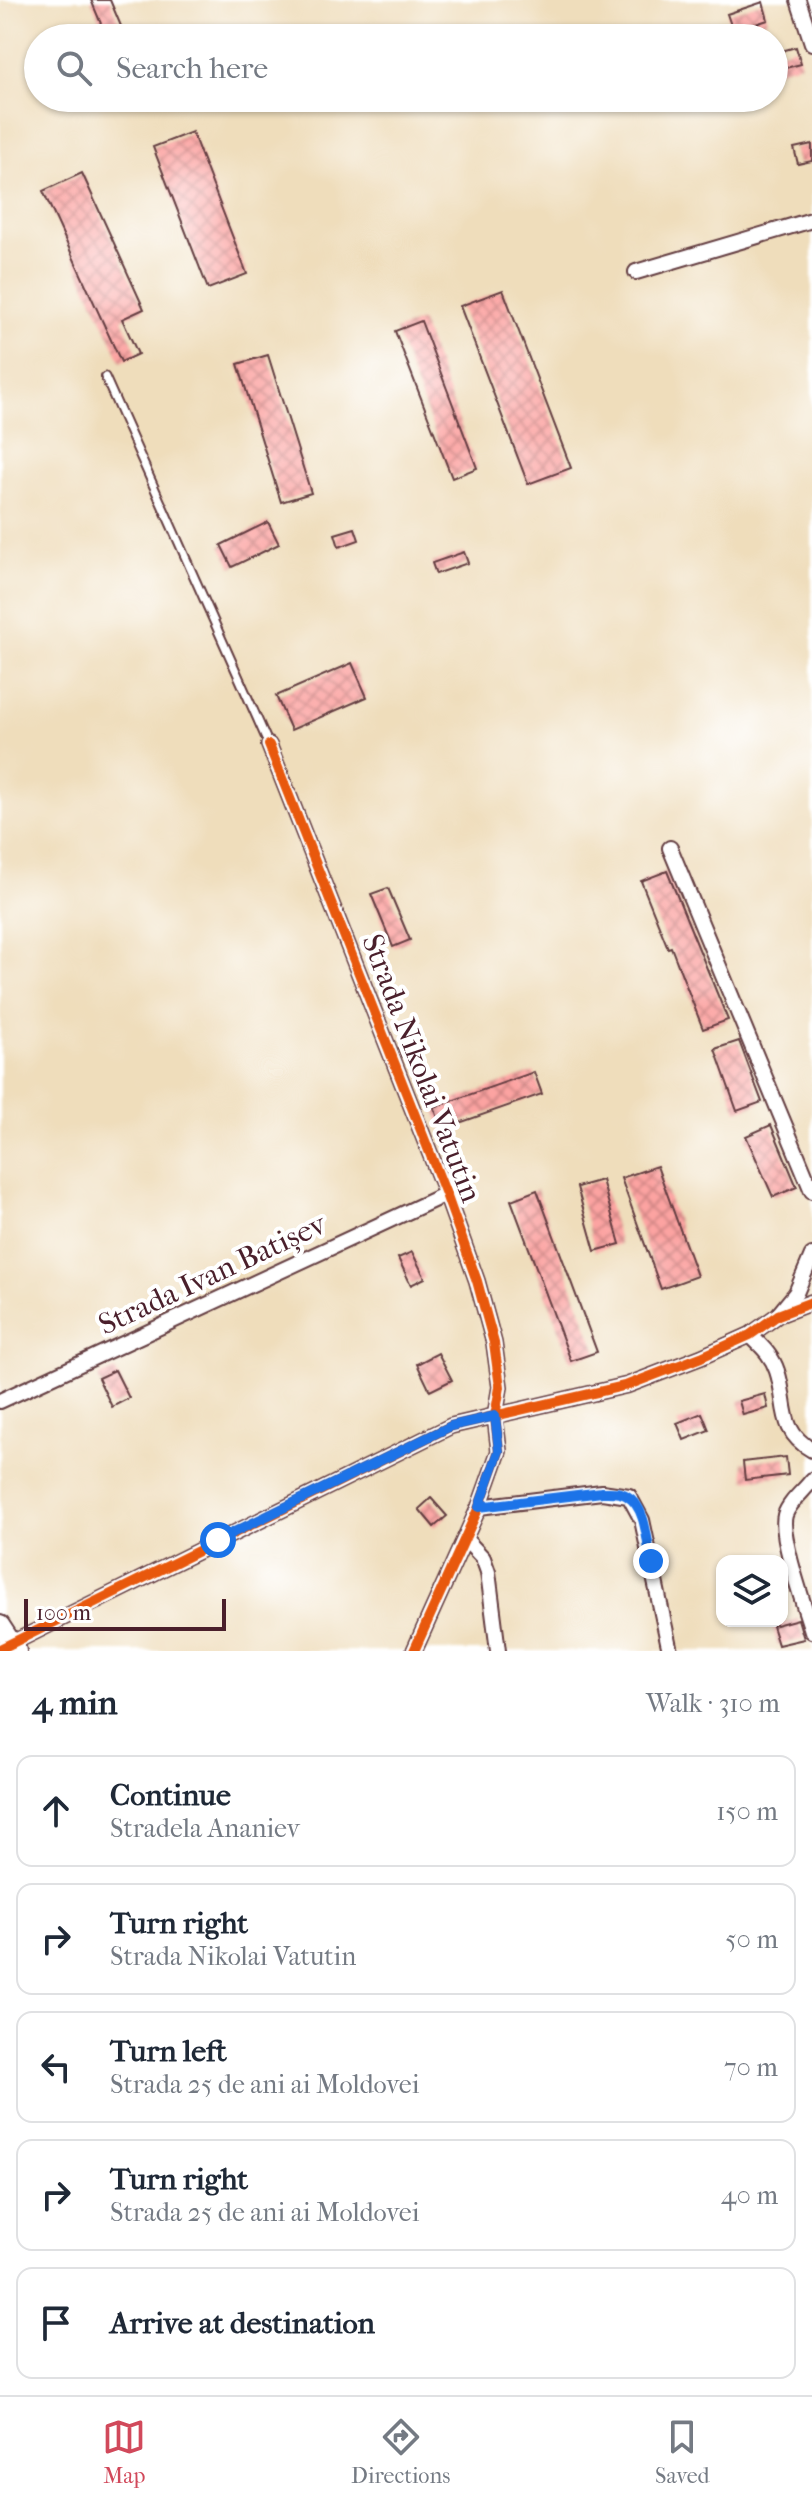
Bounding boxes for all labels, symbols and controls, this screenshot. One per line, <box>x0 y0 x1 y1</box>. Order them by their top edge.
search box <box>24 24 788 112</box>
icon: search <box>52 46 96 90</box>
text: Search here <box>116 51 268 86</box>
street label: Strada Nikolai Vatutin <box>354 929 489 1208</box>
street label: Strada Ivan Batișev <box>93 1206 332 1342</box>
route start <box>200 1522 236 1558</box>
route end <box>633 1543 669 1579</box>
map controls <box>716 1555 788 1627</box>
button: layers <box>716 1555 788 1627</box>
scale bar <box>24 1595 226 1631</box>
text: 100 m <box>36 1600 91 1626</box>
text: 4 min <box>32 1683 117 1723</box>
text: Walk · 310 m <box>646 1688 780 1719</box>
text: Continue <box>110 1778 231 1813</box>
icon: ahead <box>34 1789 78 1833</box>
text: 150 m <box>716 1796 778 1827</box>
text: Stradela Ananiev <box>110 1813 300 1844</box>
text: Turn right <box>110 1906 248 1941</box>
icon: right <box>34 1917 78 1961</box>
text: 50 m <box>725 1924 778 1955</box>
text: Strada Nikolai Vatutin <box>110 1941 356 1972</box>
text: Turn left <box>110 2034 227 2069</box>
icon: left <box>34 2045 78 2089</box>
text: 70 m <box>724 2052 778 2083</box>
text: Strada 25 de ani ai Moldovei <box>110 2069 419 2100</box>
text: Turn right <box>110 2162 248 2197</box>
icon: right <box>34 2173 78 2217</box>
text: 40 m <box>721 2180 778 2211</box>
text: Strada 25 de ani ai Moldovei <box>110 2197 419 2228</box>
icon: arrive <box>34 2301 78 2345</box>
text: Arrive at destination <box>110 2306 375 2341</box>
tab: Map <box>102 2415 146 2489</box>
tab: Directions <box>351 2415 450 2489</box>
tab: Saved <box>655 2415 710 2489</box>

